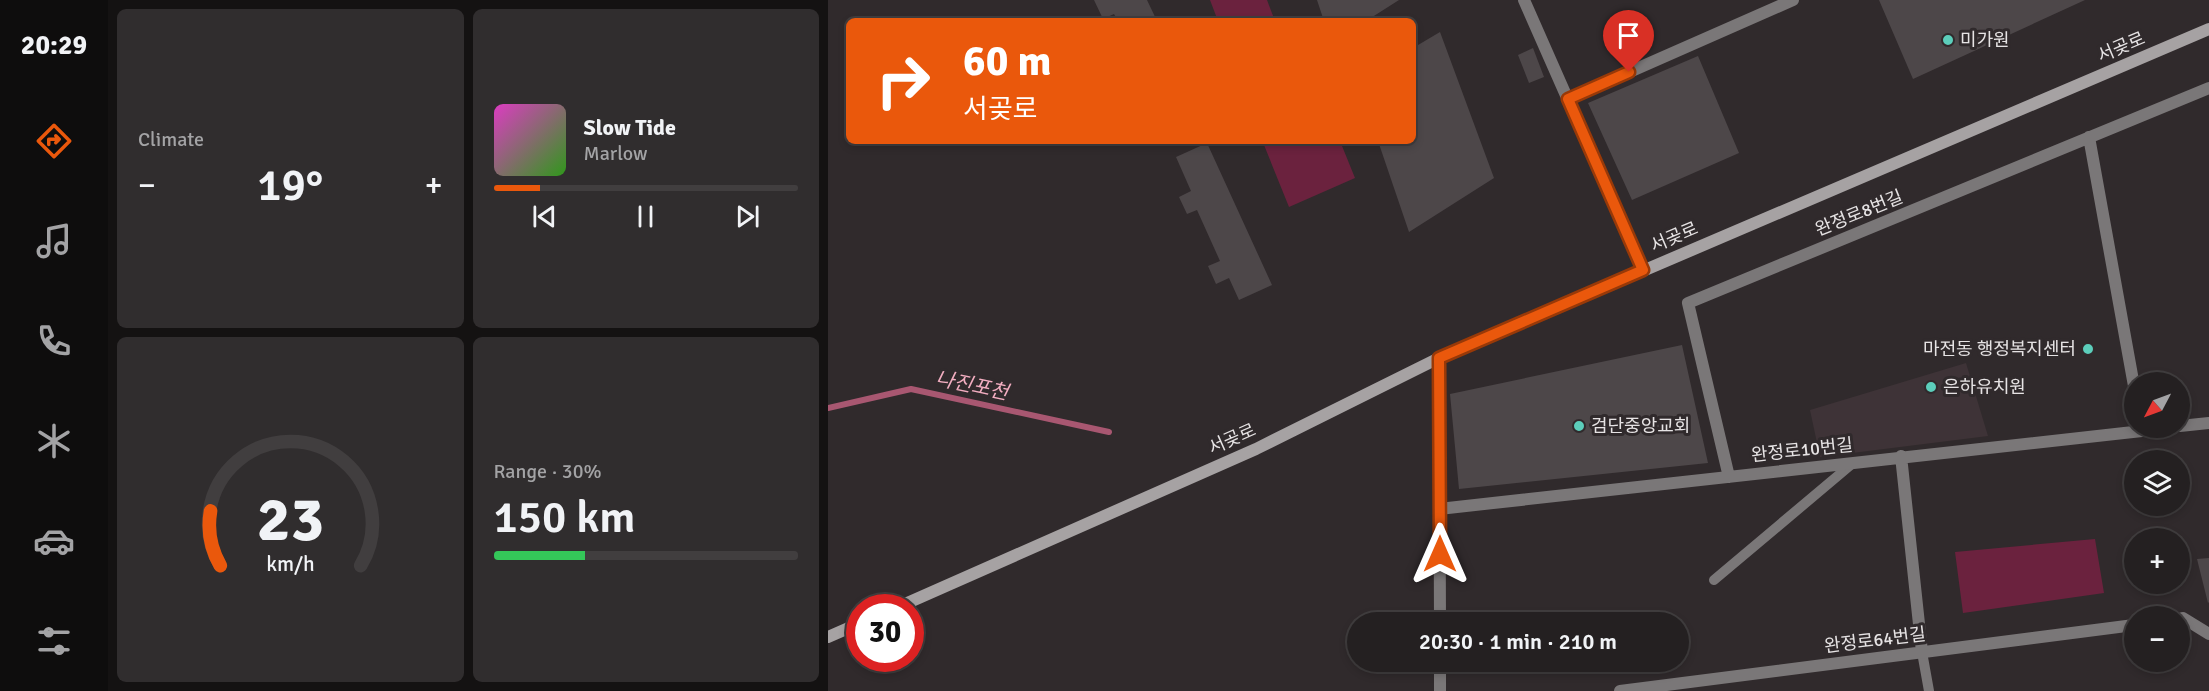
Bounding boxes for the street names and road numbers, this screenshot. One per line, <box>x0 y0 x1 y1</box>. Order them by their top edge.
street label: 서곶로 <box>2094 27 2148 67</box>
street label: 완정로8번길 <box>1812 185 1906 241</box>
street label: 서곶로 <box>1647 217 1701 257</box>
street label: 서곶로 <box>1205 419 1259 459</box>
street label: 완정로10번길 <box>1750 434 1854 466</box>
street label: 완정로64번길 <box>1823 623 1927 657</box>

